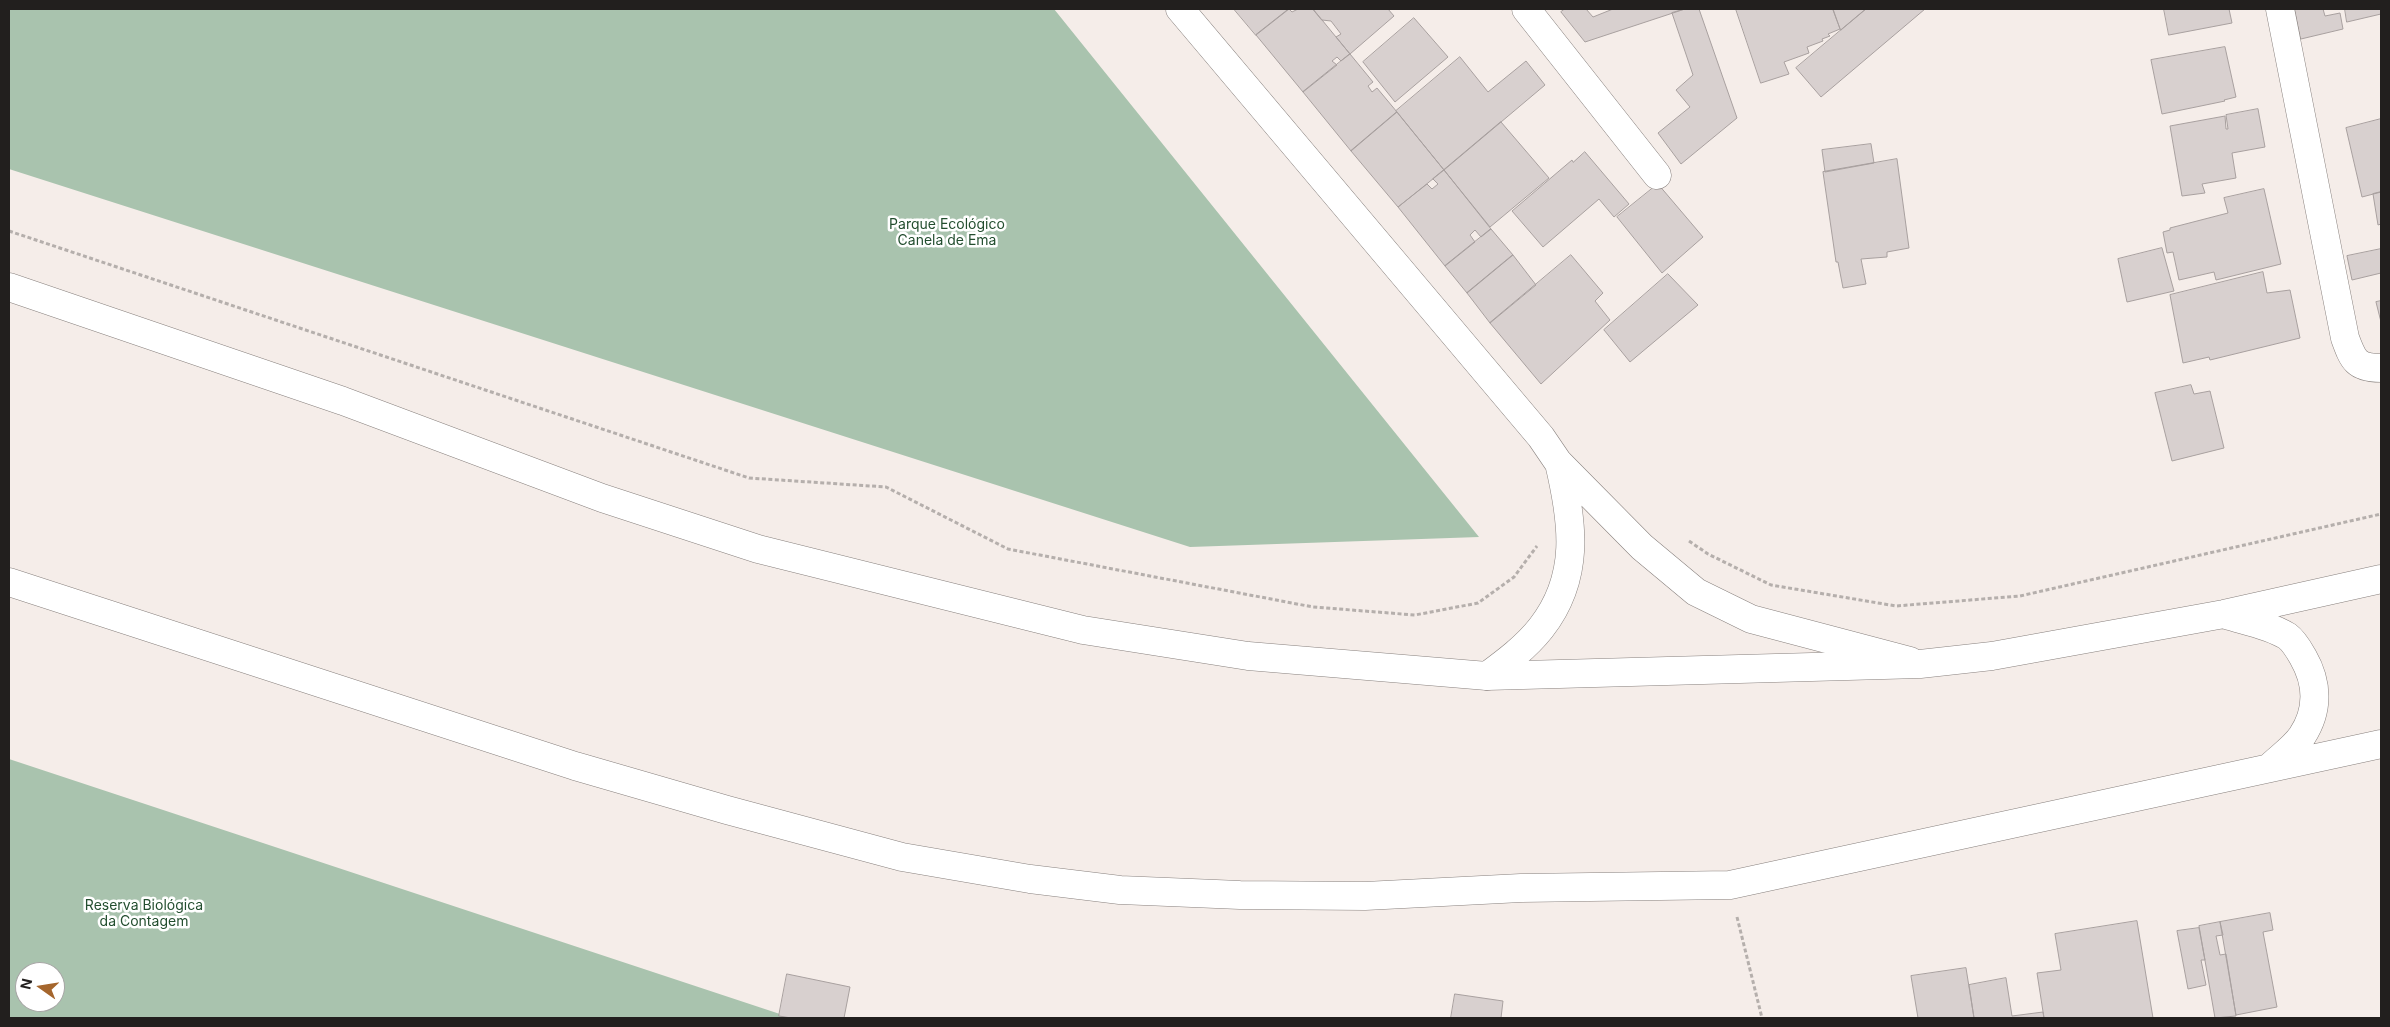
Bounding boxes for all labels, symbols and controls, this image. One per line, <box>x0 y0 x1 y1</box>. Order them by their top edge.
park label: Parque Ecológico Canela de Ema <box>889 217 1005 250</box>
park label: Reserva Biológica da Contagem <box>85 898 203 930</box>
north arrow <box>15 962 65 1012</box>
text: N <box>16 977 35 991</box>

